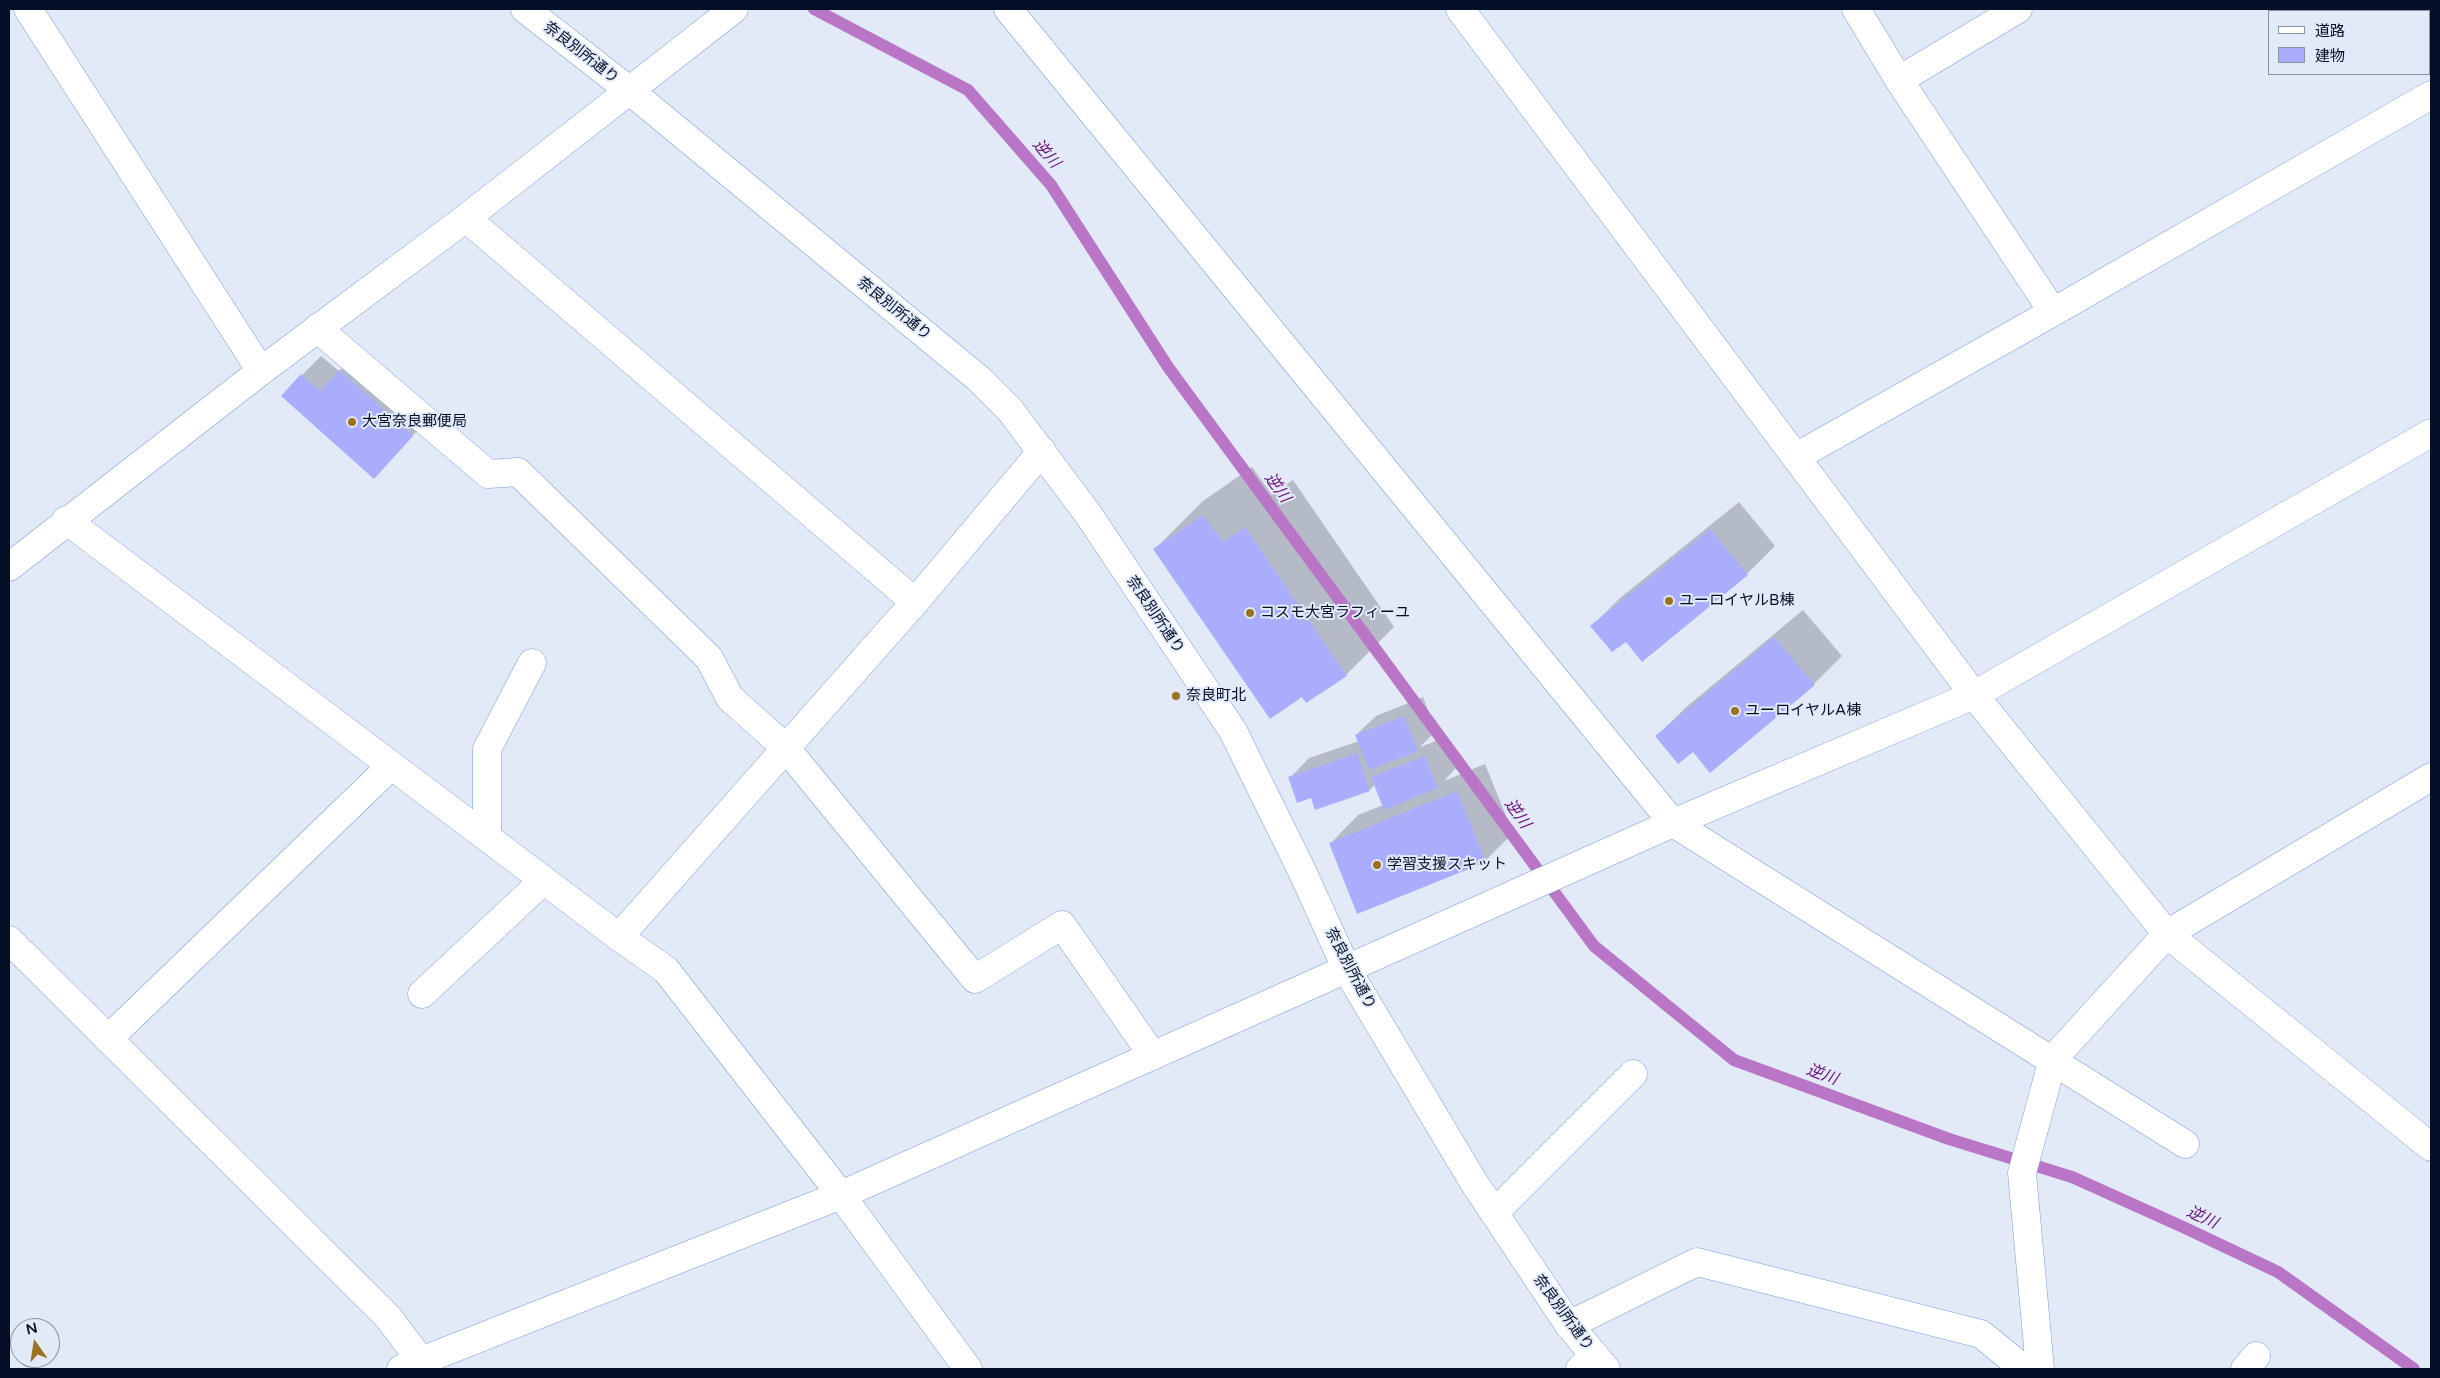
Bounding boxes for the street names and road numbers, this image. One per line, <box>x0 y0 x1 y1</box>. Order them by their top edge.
street label: 奈良別所通り <box>540 18 622 88</box>
street label: 奈良別所通り <box>853 274 935 344</box>
street label: 奈良別所通り <box>1122 573 1188 657</box>
street label: 奈良別所通り <box>1321 925 1379 1013</box>
street label: 奈良別所通り <box>1529 1271 1597 1355</box>

